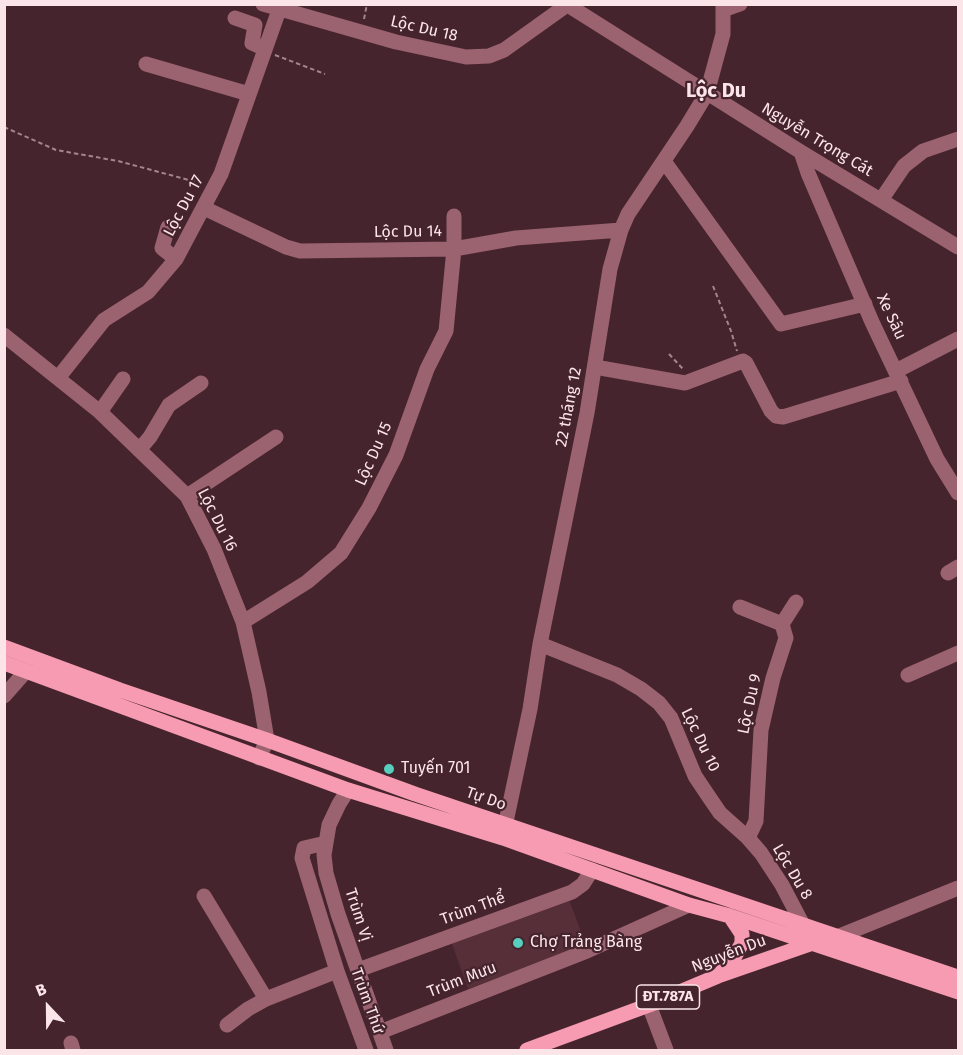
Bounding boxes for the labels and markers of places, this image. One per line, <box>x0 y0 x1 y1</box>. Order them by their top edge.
place label: Tuyến 701 <box>401 759 470 779</box>
marker: Tuyến 701 <box>382 762 396 776</box>
place label: Chợ Trảng Bàng <box>530 933 642 953</box>
marker: Chợ Trảng Bàng <box>511 936 525 950</box>

